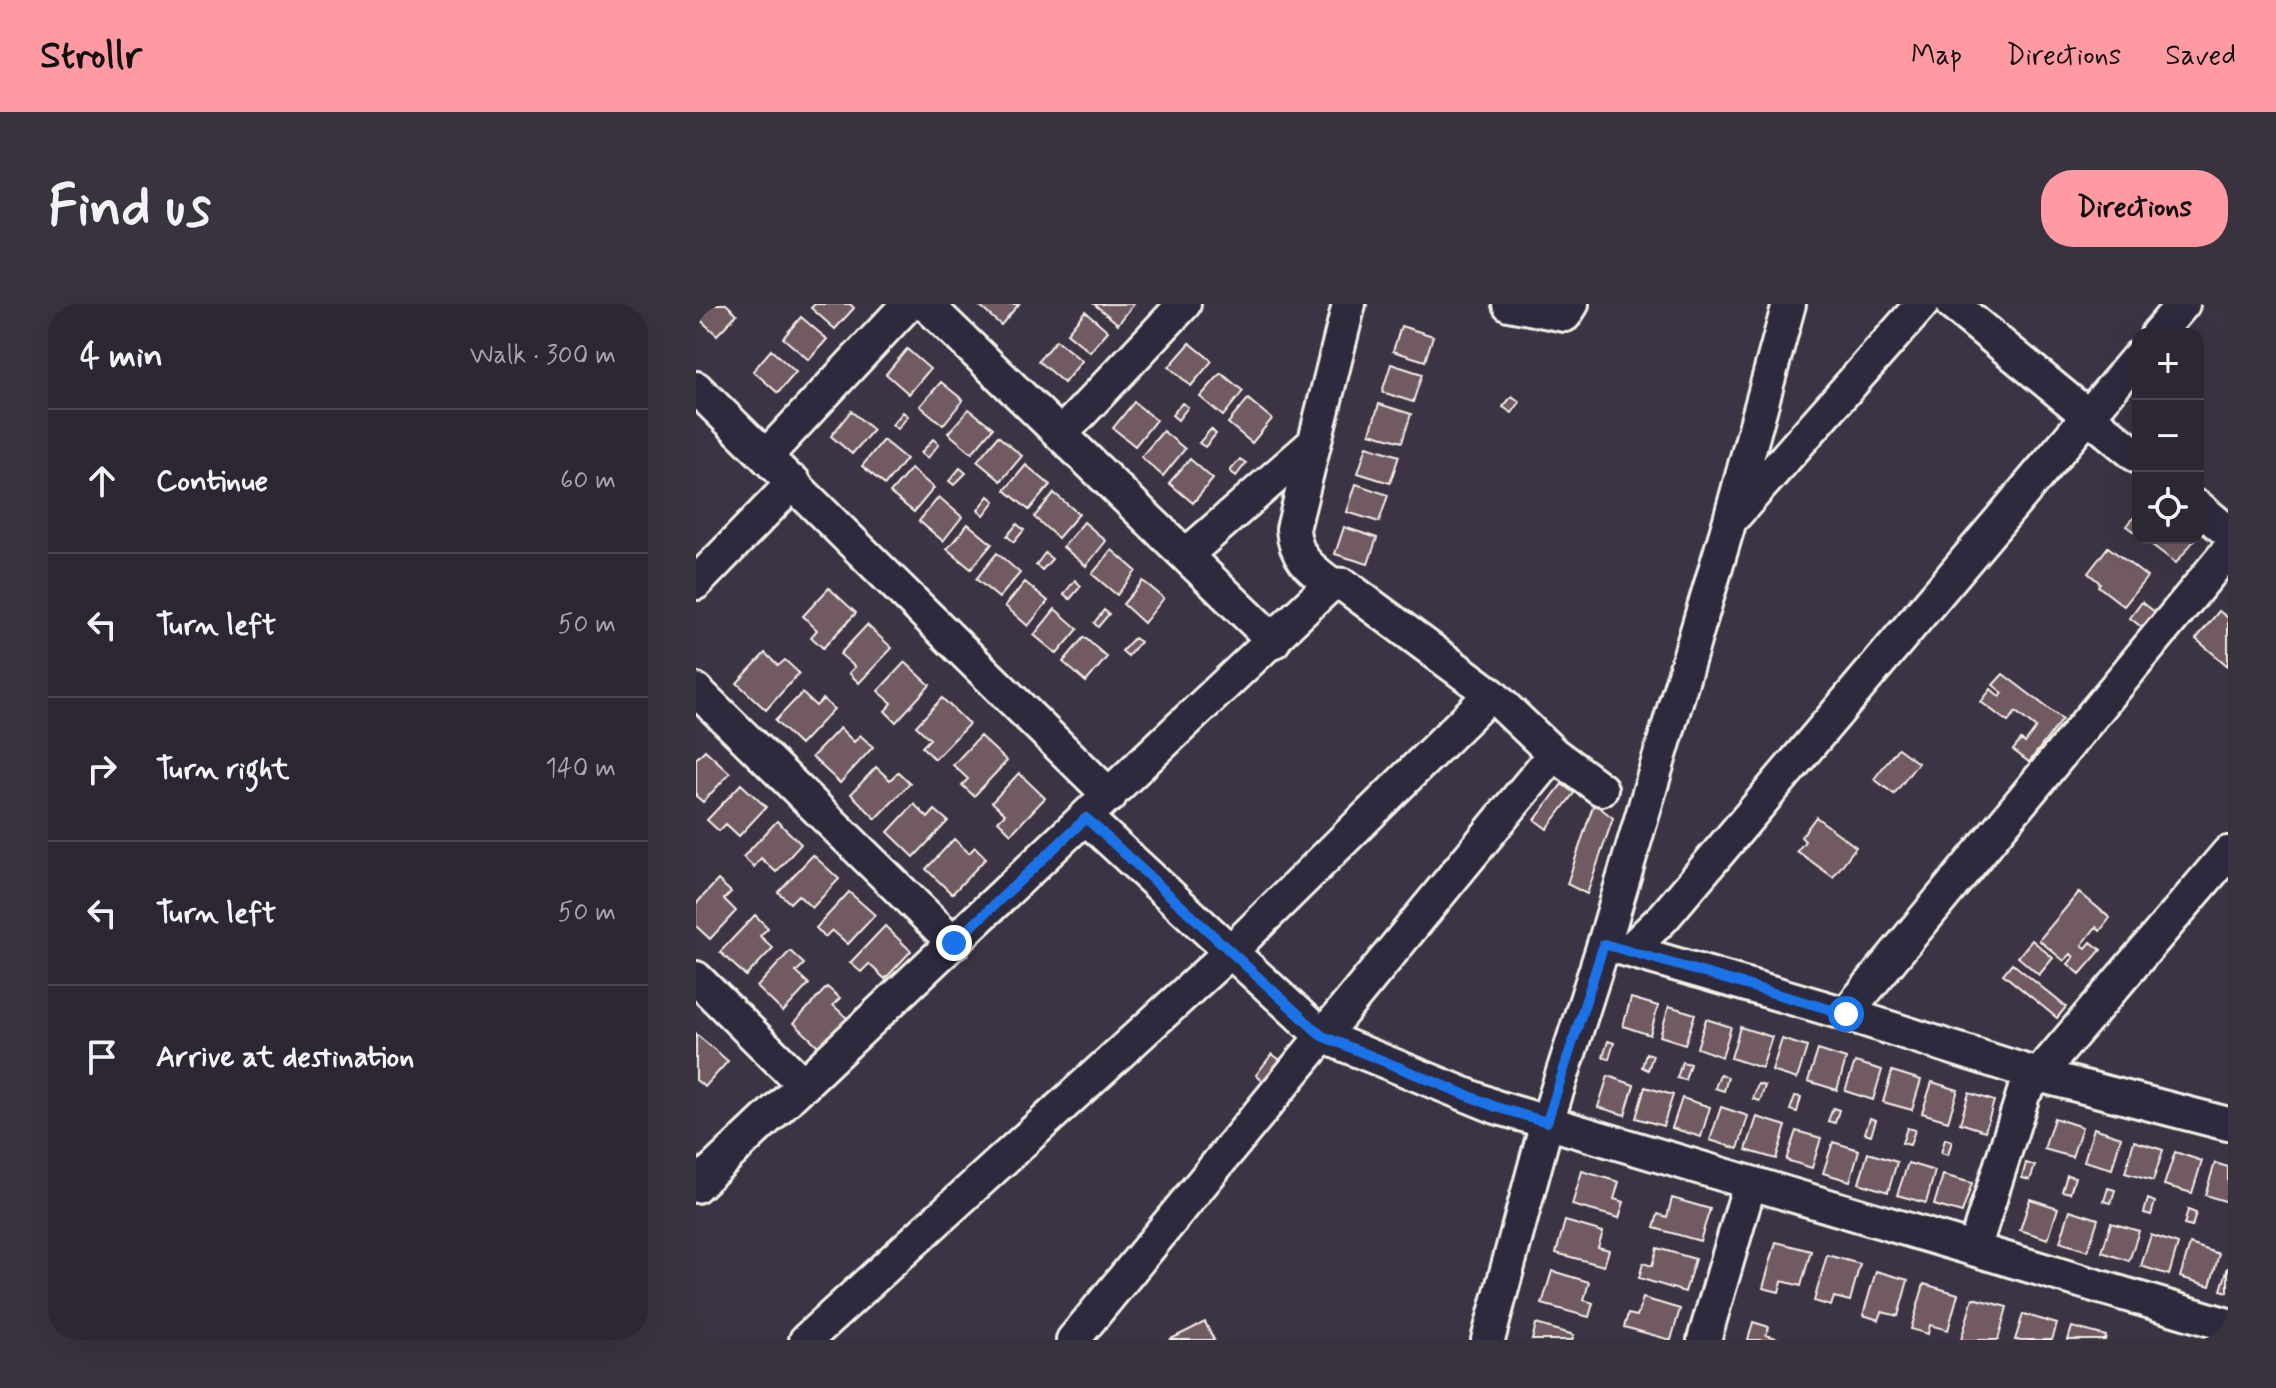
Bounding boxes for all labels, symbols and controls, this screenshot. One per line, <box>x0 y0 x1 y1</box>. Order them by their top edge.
text: Strollr <box>40 32 142 81</box>
text: Map <box>1911 38 1962 75</box>
text: Directions <box>2006 38 2121 75</box>
text: Saved <box>2165 38 2236 75</box>
button: Directions <box>2041 170 2228 247</box>
text: Find us <box>48 172 211 245</box>
map controls <box>2132 328 2204 544</box>
button: + <box>2132 328 2204 400</box>
text: 4 min <box>80 334 163 379</box>
text: Walk · 300 m <box>470 339 616 373</box>
button: − <box>2132 400 2204 472</box>
icon: ahead <box>80 459 124 503</box>
text: Continue <box>156 462 268 501</box>
text: 60 m <box>560 464 616 498</box>
button: locate <box>2132 472 2204 544</box>
icon: left <box>80 603 124 647</box>
text: Turn left <box>156 606 276 645</box>
text: 50 m <box>558 608 616 642</box>
icon: right <box>80 747 124 791</box>
text: Turn right <box>156 750 289 789</box>
text: 140 m <box>545 752 616 786</box>
icon: left <box>80 891 124 935</box>
text: Turn left <box>156 894 276 933</box>
text: 50 m <box>558 896 616 930</box>
route end <box>936 925 972 961</box>
route start <box>1828 996 1864 1032</box>
icon: arrive <box>80 1035 124 1079</box>
text: Arrive at destination <box>156 1038 414 1077</box>

